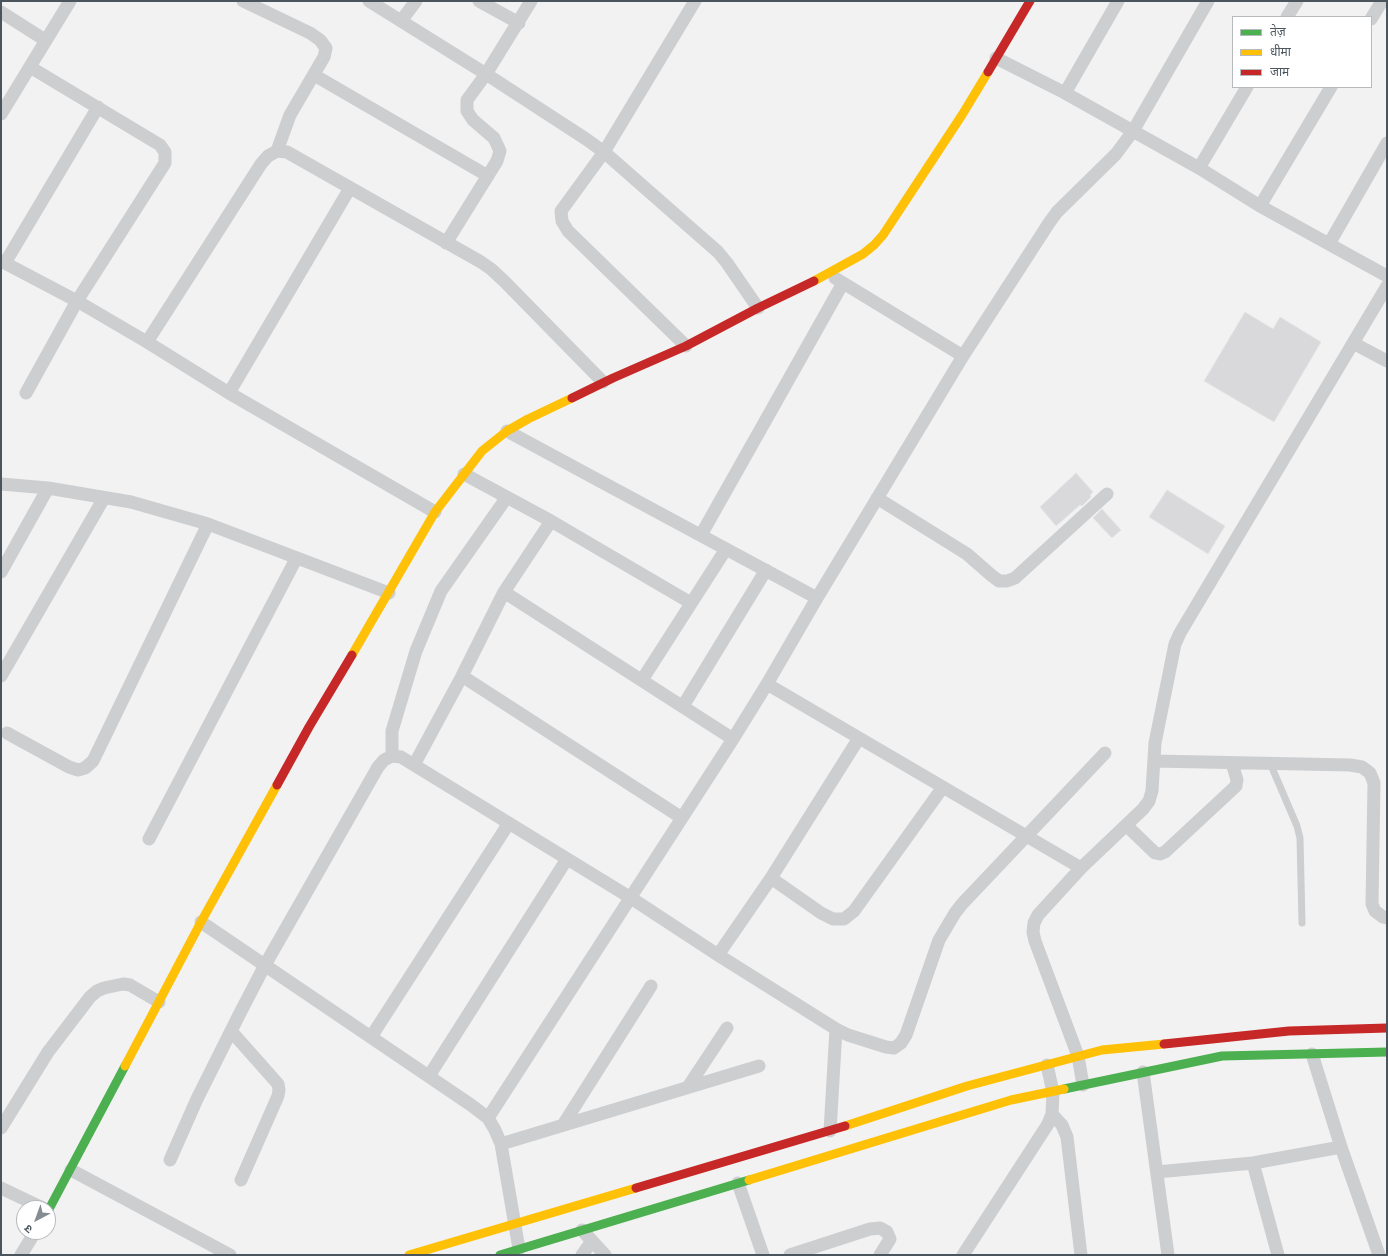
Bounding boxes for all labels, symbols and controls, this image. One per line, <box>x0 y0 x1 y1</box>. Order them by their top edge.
legend <box>1232 16 1372 88</box>
text: तेज़ <box>1270 24 1286 40</box>
text: धीमा <box>1270 44 1291 60</box>
text: जाम <box>1270 64 1289 80</box>
north arrow <box>16 1200 56 1240</box>
text: उ <box>21 1221 36 1236</box>

